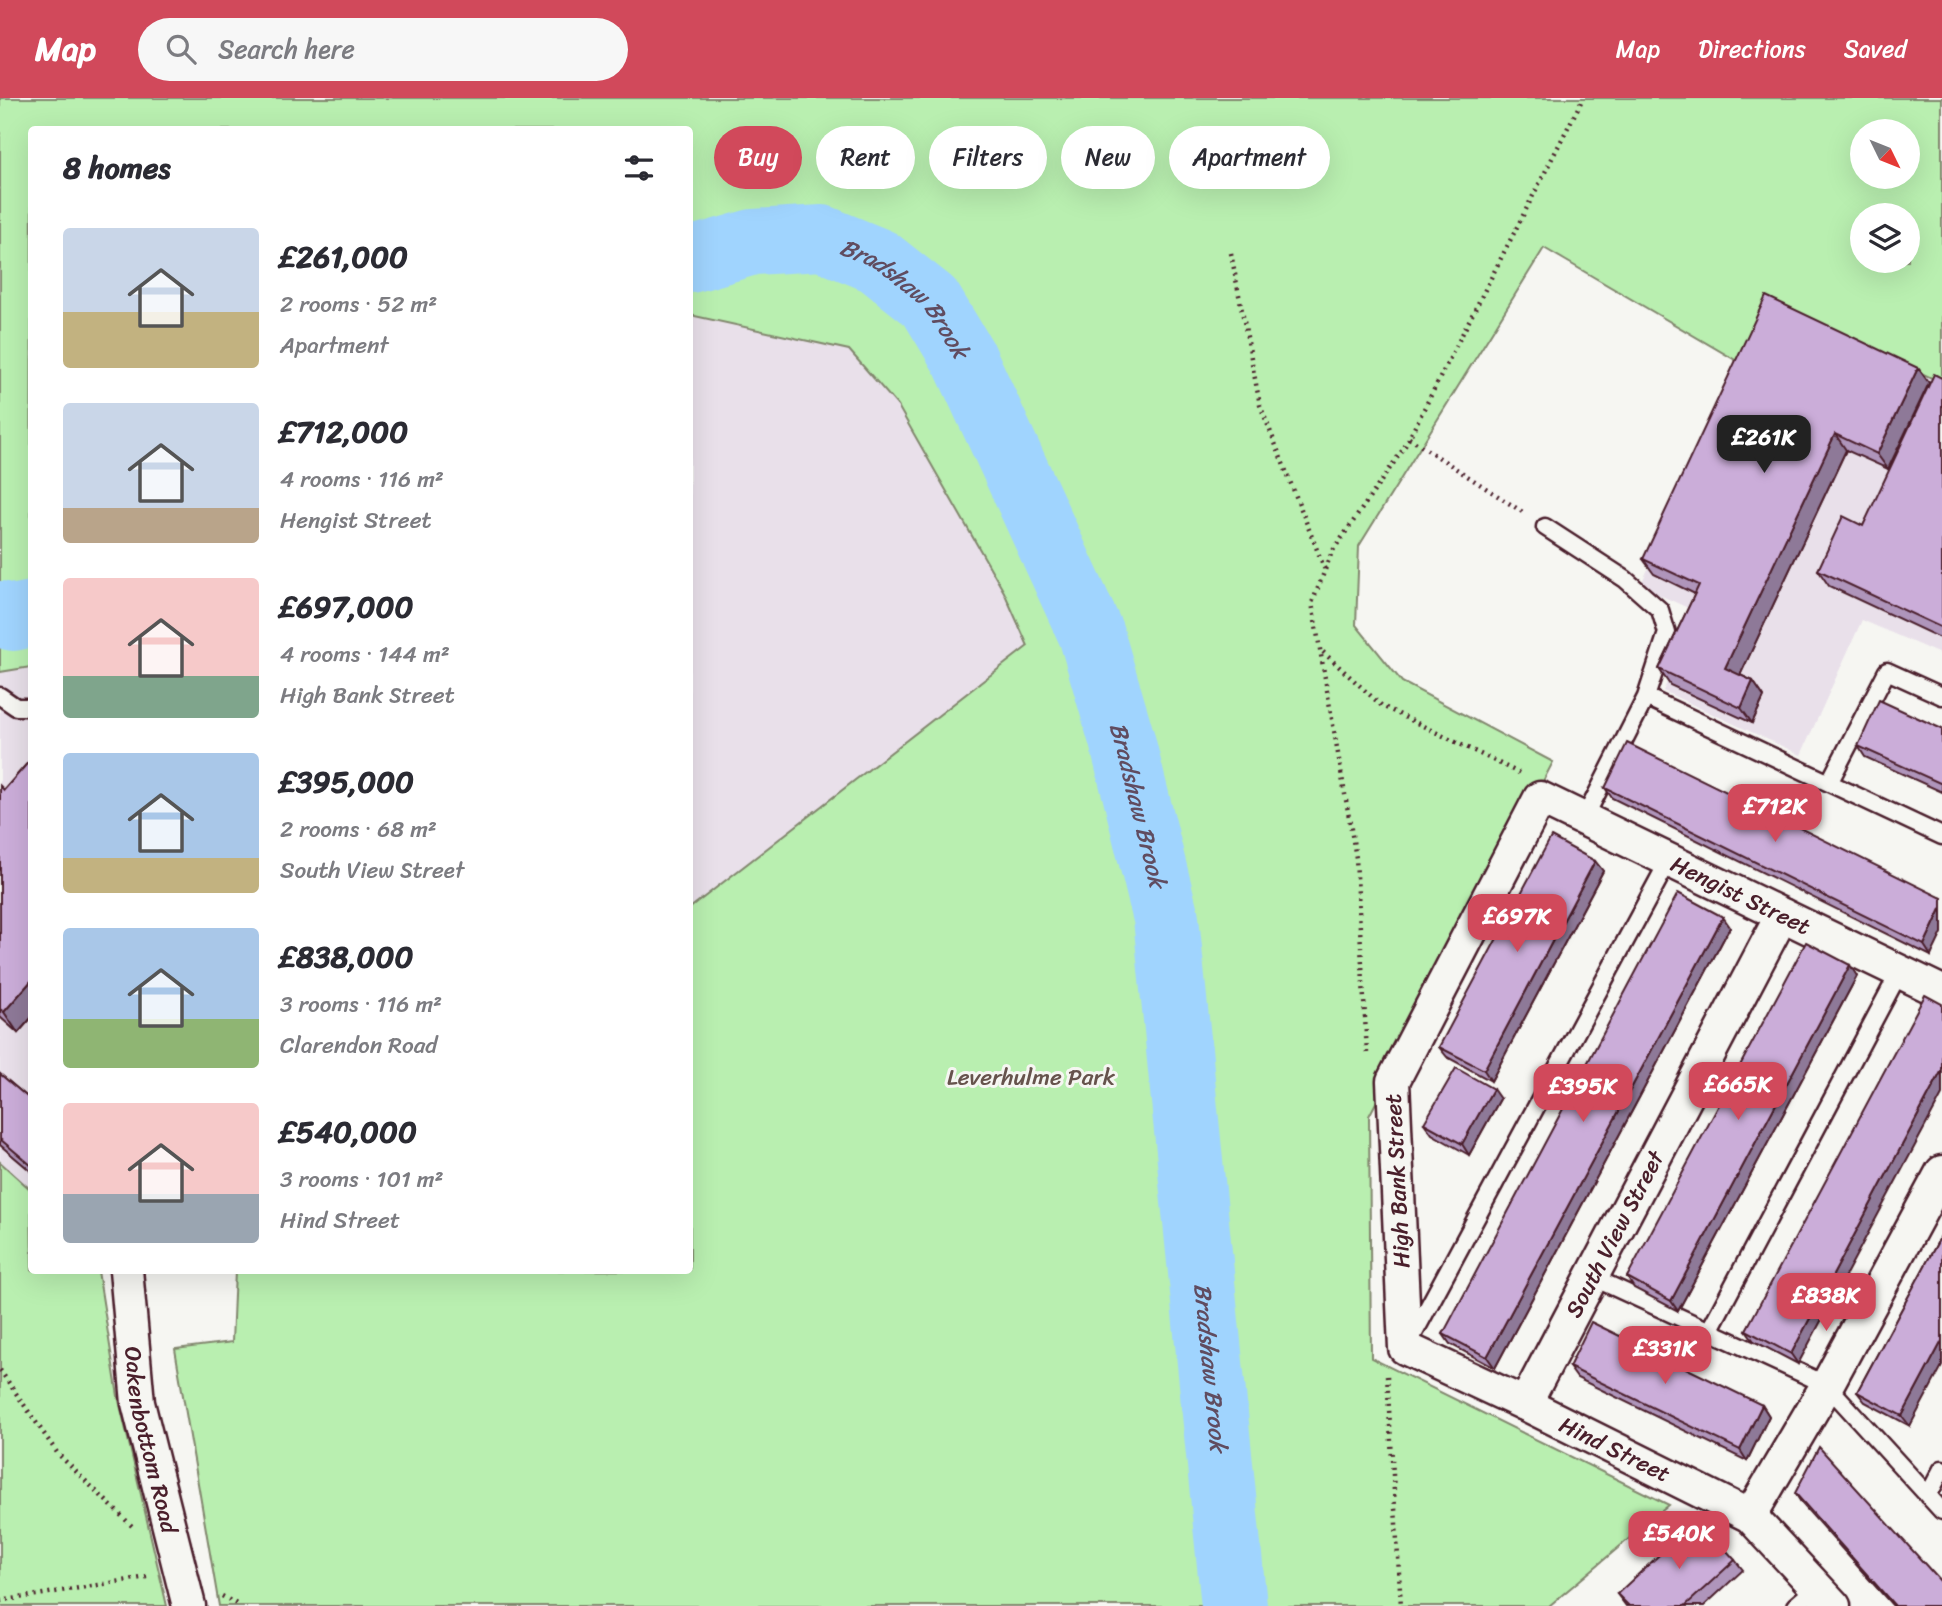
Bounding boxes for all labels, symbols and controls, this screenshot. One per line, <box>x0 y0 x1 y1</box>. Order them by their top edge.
search box <box>138 18 628 81</box>
text: Map <box>35 20 96 78</box>
text: Search here <box>218 26 355 72</box>
text: Map <box>1616 28 1660 70</box>
text: Directions <box>1698 28 1806 70</box>
text: Saved <box>1844 28 1907 70</box>
icon: search <box>162 30 200 68</box>
north arrow <box>1850 119 1920 189</box>
map controls <box>1850 119 1920 273</box>
chip: Buy <box>714 126 802 189</box>
chip: Rent <box>816 126 915 189</box>
chip: Filters <box>929 126 1047 189</box>
chip: New <box>1061 126 1155 189</box>
chip: Apartment <box>1169 126 1330 189</box>
text: 8 homes <box>63 141 171 195</box>
icon: filters <box>620 149 658 187</box>
button: layers <box>1850 203 1920 273</box>
water label: Bradshaw Brook <box>833 227 982 370</box>
text: £261,000 <box>280 230 408 284</box>
icon: home <box>119 256 203 340</box>
text: 2 rooms · 52 m² <box>280 284 437 325</box>
text: Apartment <box>280 325 389 366</box>
text: £712,000 <box>280 405 408 459</box>
pin: £261K <box>1715 416 1813 475</box>
text: £261K <box>1733 417 1795 458</box>
icon: home <box>119 431 203 515</box>
text: 4 rooms · 116 m² <box>280 459 444 500</box>
text: Hengist Street <box>280 500 432 541</box>
text: £697,000 <box>280 580 413 634</box>
icon: home <box>119 606 203 690</box>
text: 4 rooms · 144 m² <box>280 634 450 675</box>
text: High Bank Street <box>280 675 455 716</box>
water label: Bradshaw Brook <box>1097 717 1179 895</box>
text: £395,000 <box>280 755 414 809</box>
icon: home <box>119 781 203 865</box>
pin: £712K <box>1726 784 1824 844</box>
text: £712K <box>1744 786 1806 827</box>
text: 2 rooms · 68 m² <box>280 809 437 850</box>
street label: Hengist Street <box>1663 844 1818 947</box>
text: South View Street <box>280 850 464 891</box>
pin: £697K <box>1468 894 1566 954</box>
text: £697K <box>1484 896 1550 937</box>
text: £838,000 <box>280 930 414 984</box>
icon: home <box>119 956 203 1040</box>
text: 3 rooms · 116 m² <box>280 984 442 1025</box>
text: Clarendon Road <box>280 1025 437 1066</box>
park label: Leverhulme Park <box>947 1057 1116 1098</box>
pin: £665K <box>1689 1062 1787 1122</box>
text: £665K <box>1705 1064 1771 1105</box>
pin: £395K <box>1534 1065 1632 1124</box>
text: £395K <box>1550 1066 1616 1107</box>
street label: High Bank Street <box>1372 1093 1423 1269</box>
text: £540,000 <box>280 1105 417 1159</box>
icon: home <box>119 1131 203 1215</box>
street label: South View Street <box>1554 1142 1677 1325</box>
text: 3 rooms · 101 m² <box>280 1159 444 1200</box>
text: Hind Street <box>280 1200 400 1241</box>
pin: £838K <box>1777 1274 1875 1333</box>
text: £838K <box>1793 1275 1859 1316</box>
water label: Bradshaw Brook <box>1181 1281 1240 1457</box>
pin: £331K <box>1616 1326 1714 1386</box>
text: £331K <box>1634 1328 1696 1369</box>
street label: Oakenbottom Road <box>112 1345 190 1540</box>
street label: Hind Street <box>1552 1405 1678 1494</box>
pin: £540K <box>1630 1512 1728 1571</box>
text: £540K <box>1644 1513 1714 1554</box>

